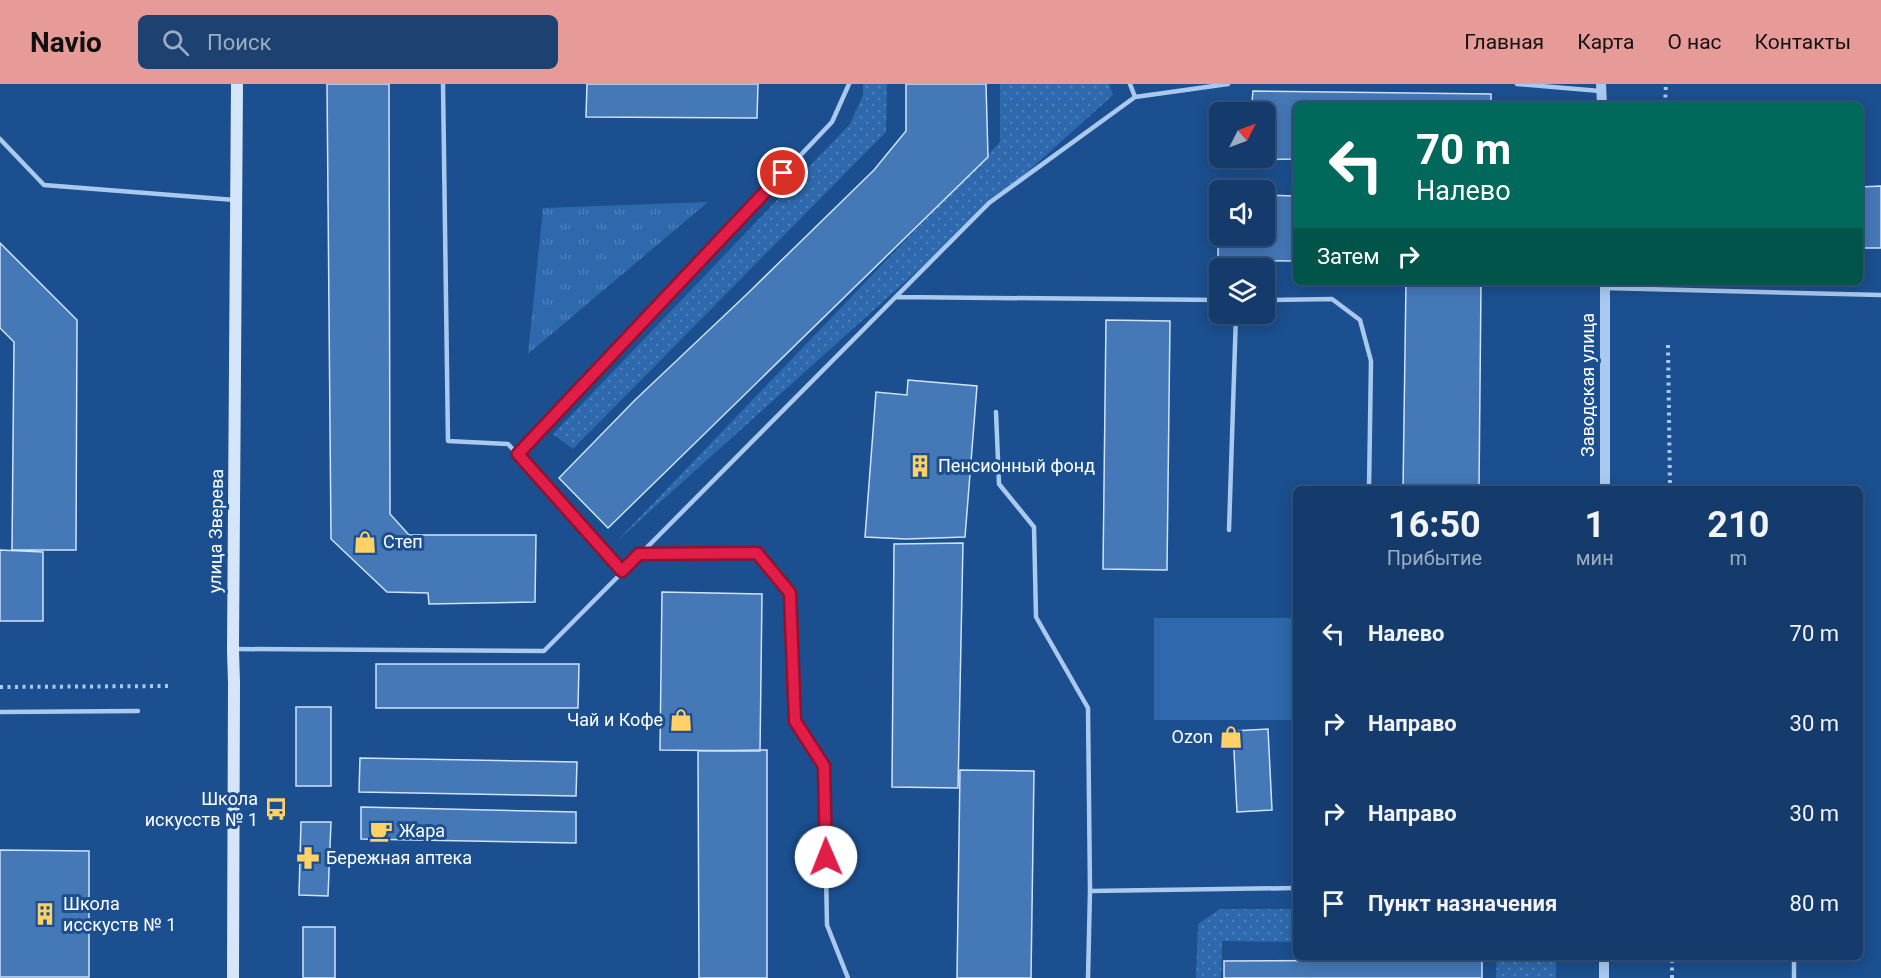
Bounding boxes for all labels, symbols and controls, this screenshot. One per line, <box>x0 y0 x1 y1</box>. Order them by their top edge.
search box <box>138 15 558 69</box>
text: Navio <box>30 26 102 59</box>
icon: search <box>159 26 192 59</box>
text: Поиск <box>207 30 271 55</box>
text: Главная <box>1464 30 1544 54</box>
text: Карта <box>1577 30 1634 54</box>
text: О нас <box>1667 30 1722 54</box>
text: Контакты <box>1755 30 1851 54</box>
north arrow <box>1209 102 1275 168</box>
map controls <box>1209 102 1275 324</box>
text: 70 m <box>1416 125 1511 174</box>
icon: left <box>1317 126 1395 204</box>
pin <box>757 147 808 198</box>
icon: arrive <box>766 156 799 189</box>
text: Налево <box>1416 175 1511 207</box>
button: sound <box>1209 180 1275 246</box>
icon: right <box>1392 240 1425 273</box>
text: Затем <box>1317 244 1380 269</box>
button: layers <box>1209 258 1275 324</box>
street label: Заводская улица <box>1577 313 1598 457</box>
building icon: Пенсионный фонд <box>907 453 933 479</box>
place label: Пенсионный фонд <box>938 455 1095 476</box>
street label: улица Зверева <box>204 469 227 593</box>
text: 16:50 <box>1388 504 1481 546</box>
text: 1 <box>1584 504 1605 546</box>
text: 210 <box>1707 504 1769 546</box>
shop icon: Степ <box>352 529 378 555</box>
place label: Степ <box>383 531 423 552</box>
text: Прибытие <box>1387 546 1482 570</box>
text: мин <box>1576 546 1614 570</box>
text: m <box>1730 546 1747 570</box>
icon: left <box>1317 617 1350 650</box>
text: Налево <box>1368 621 1445 646</box>
text: 70 m <box>1790 621 1839 646</box>
shop icon: Чай и Кофе <box>668 707 694 733</box>
icon: right <box>1317 707 1350 740</box>
place label: Чай и Кофе <box>567 709 663 730</box>
text: Направо <box>1368 711 1457 736</box>
text: 30 m <box>1790 711 1839 736</box>
shop icon: Ozon <box>1218 724 1244 750</box>
place label: Ozon <box>1172 726 1213 747</box>
place label: Школа искусств № 1 <box>145 788 258 830</box>
bus stop icon: Школа искусств № 1 <box>263 796 289 822</box>
icon: right <box>1317 797 1350 830</box>
text: Направо <box>1368 801 1457 826</box>
text: 30 m <box>1790 801 1839 826</box>
cafe icon: Жара <box>368 818 394 844</box>
place label: Жара <box>399 820 445 841</box>
position arrow <box>794 825 858 889</box>
pharmacy icon: Бережная аптека <box>295 845 321 871</box>
place label: Бережная аптека <box>326 847 472 868</box>
icon: arrive <box>1317 887 1350 920</box>
text: Пункт назначения <box>1368 891 1557 916</box>
text: 80 m <box>1790 891 1839 916</box>
place label: Школа исскуств № 1 <box>63 893 176 935</box>
building icon: Школа исскуств № 1 <box>32 901 58 927</box>

